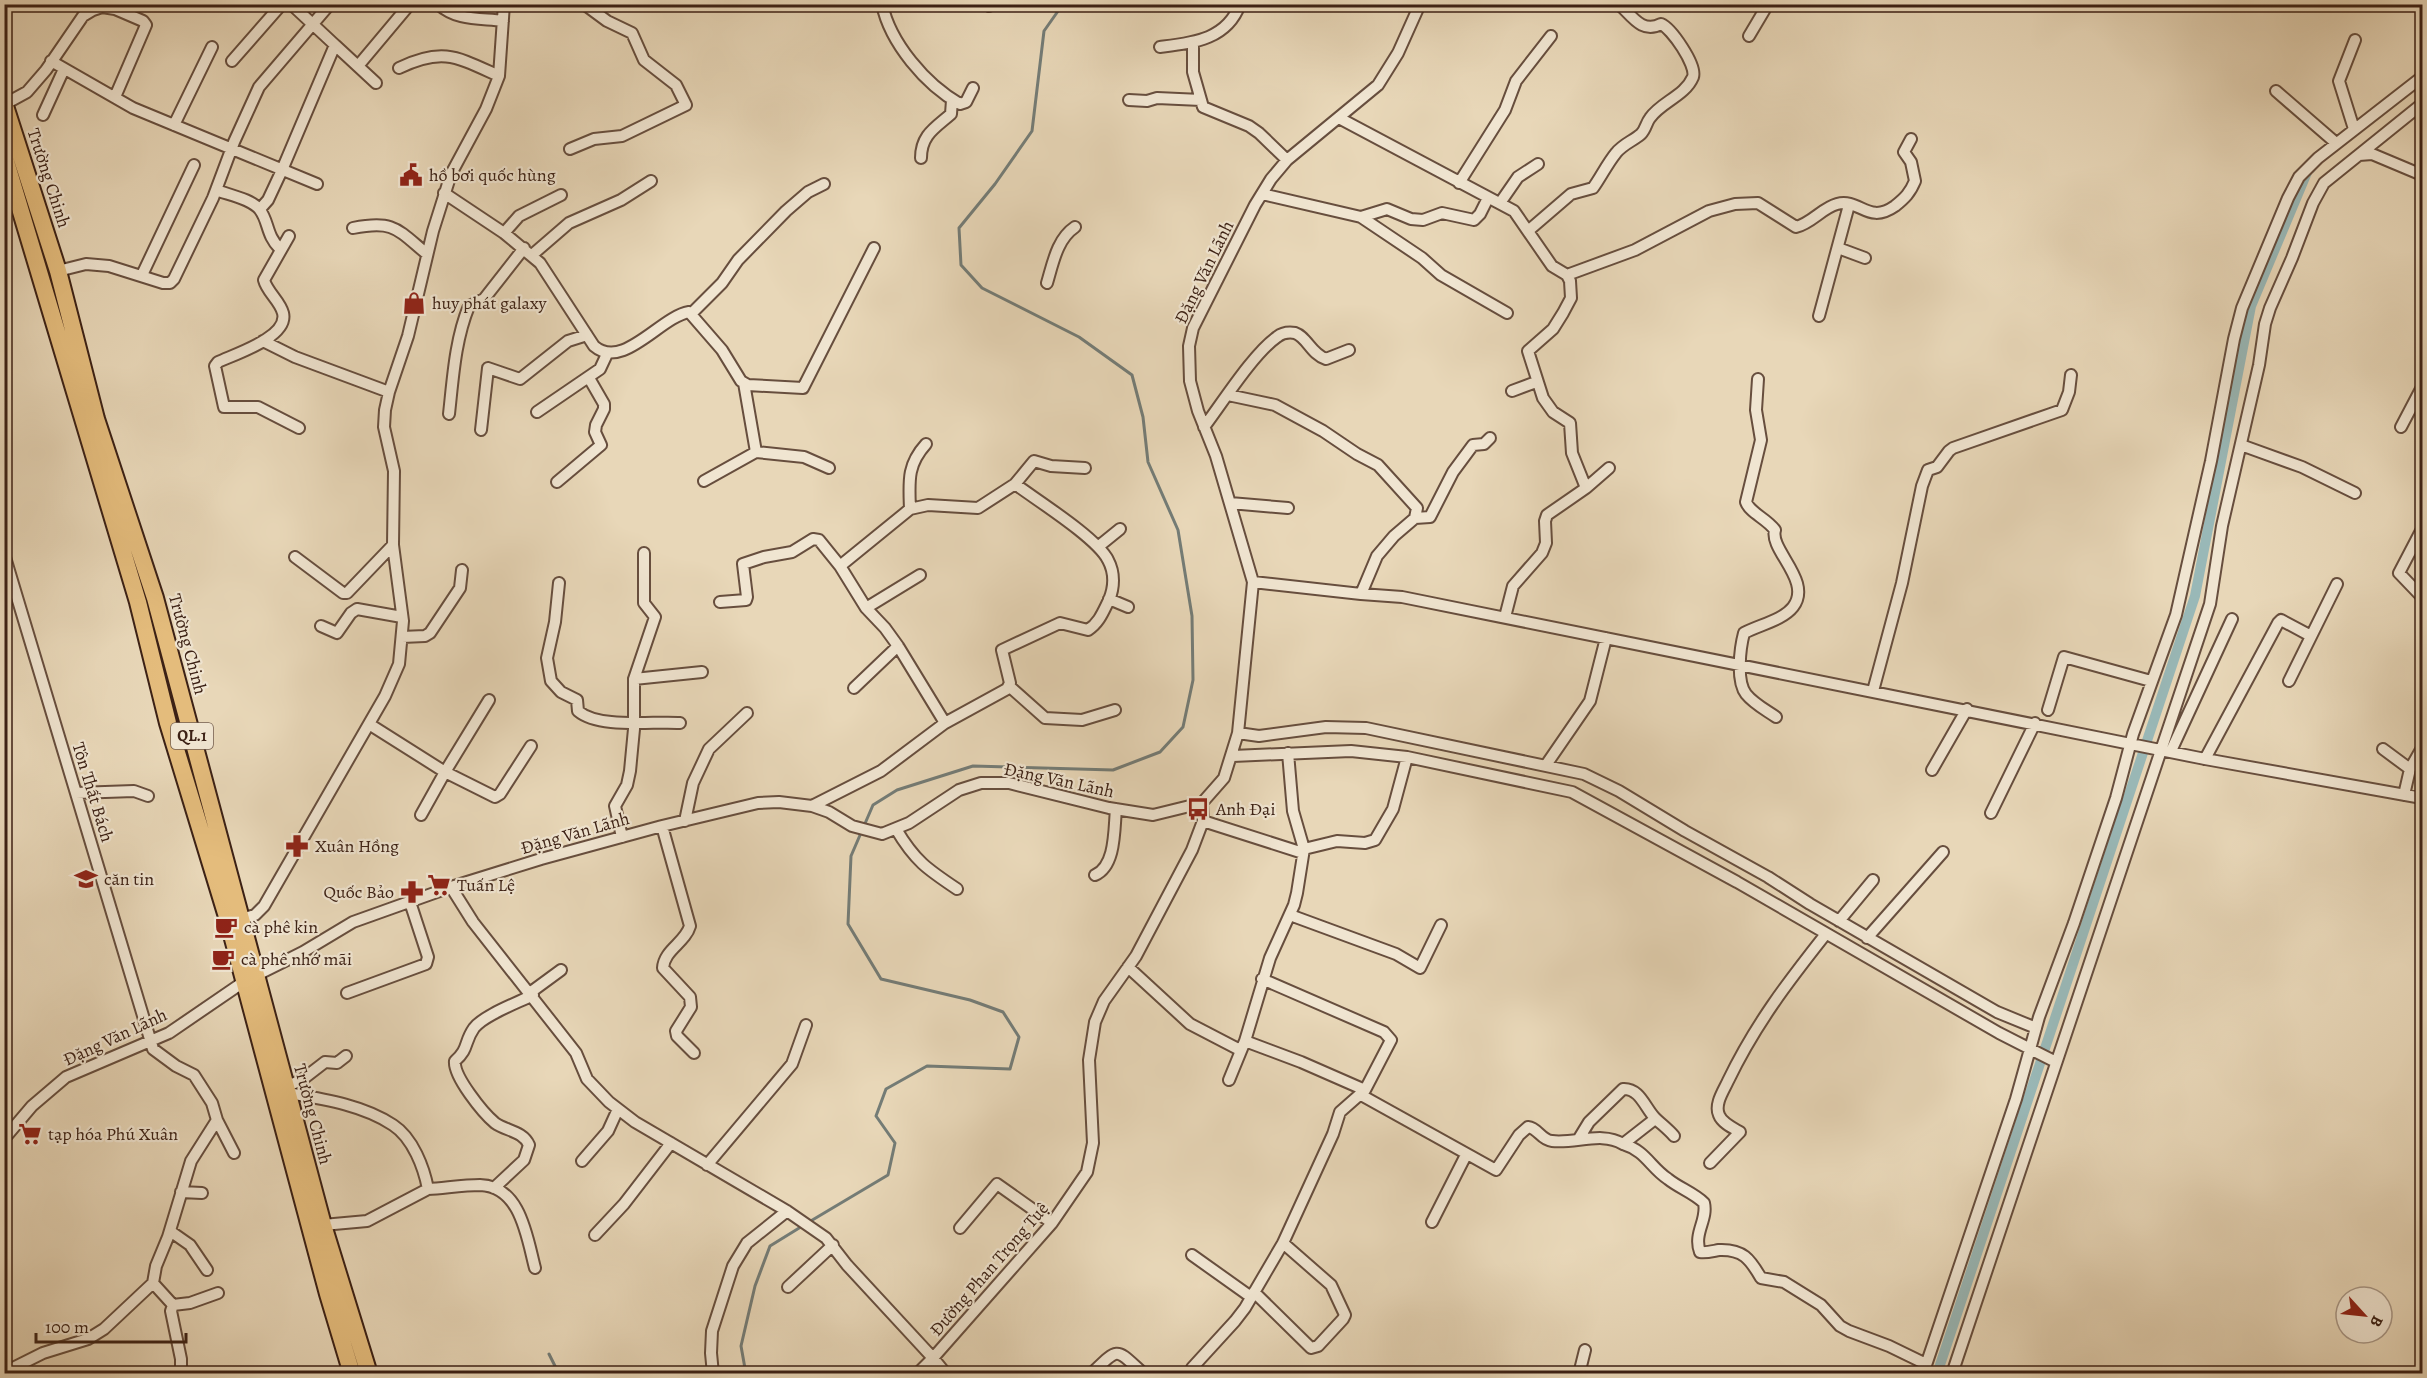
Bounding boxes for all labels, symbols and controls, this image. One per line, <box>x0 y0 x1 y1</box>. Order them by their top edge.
street label: Trường Chinh <box>22 125 76 231</box>
public building icon: hồ bơi quốc hùng <box>398 162 424 188</box>
place label: hồ bơi quốc hùng <box>429 163 556 187</box>
street label: Đặng Văn Lãnh <box>1169 216 1240 328</box>
shop icon: huy phát galaxy <box>401 290 427 316</box>
place label: huy phát galaxy <box>432 291 547 315</box>
street label: Trường Chinh <box>163 591 213 697</box>
road number: QL.1 <box>171 723 213 749</box>
street label: Tôn Thất Bách <box>66 739 120 845</box>
street label: Đặng Văn Lãnh <box>1002 757 1117 803</box>
bus stop icon: Anh Đại <box>1185 796 1211 822</box>
place label: Anh Đại <box>1215 797 1276 821</box>
street label: Đặng Văn Lãnh <box>518 806 633 860</box>
pharmacy icon: Xuân Hồng <box>284 833 310 859</box>
place label: Xuân Hồng <box>315 834 399 858</box>
school or university icon: căn tin <box>73 866 99 892</box>
place label: căn tin <box>104 867 154 891</box>
supermarket icon: Tuấn Lệ <box>426 872 452 898</box>
place label: Tuấn Lệ <box>457 873 515 897</box>
pharmacy icon: Quốc Bảo <box>399 879 425 905</box>
place label: Quốc Bảo <box>323 880 394 904</box>
cafe icon: cà phê kin <box>213 914 239 940</box>
place label: cà phê kin <box>244 915 318 939</box>
cafe icon: cà phê nhớ mãi <box>210 946 236 972</box>
place label: cà phê nhớ mãi <box>241 947 352 971</box>
street label: Đặng Văn Lãnh <box>59 1002 171 1072</box>
street label: Trường Chinh <box>288 1061 338 1167</box>
supermarket icon: tạp hóa Phú Xuân <box>17 1121 43 1147</box>
place label: tạp hóa Phú Xuân <box>48 1122 178 1146</box>
street label: Đường Phan Trọng Tuệ <box>924 1197 1054 1341</box>
north arrow <box>2334 1285 2394 1345</box>
scale bar <box>36 1306 186 1344</box>
text: B <box>2364 1312 2389 1331</box>
text: 100 m <box>45 1315 89 1339</box>

